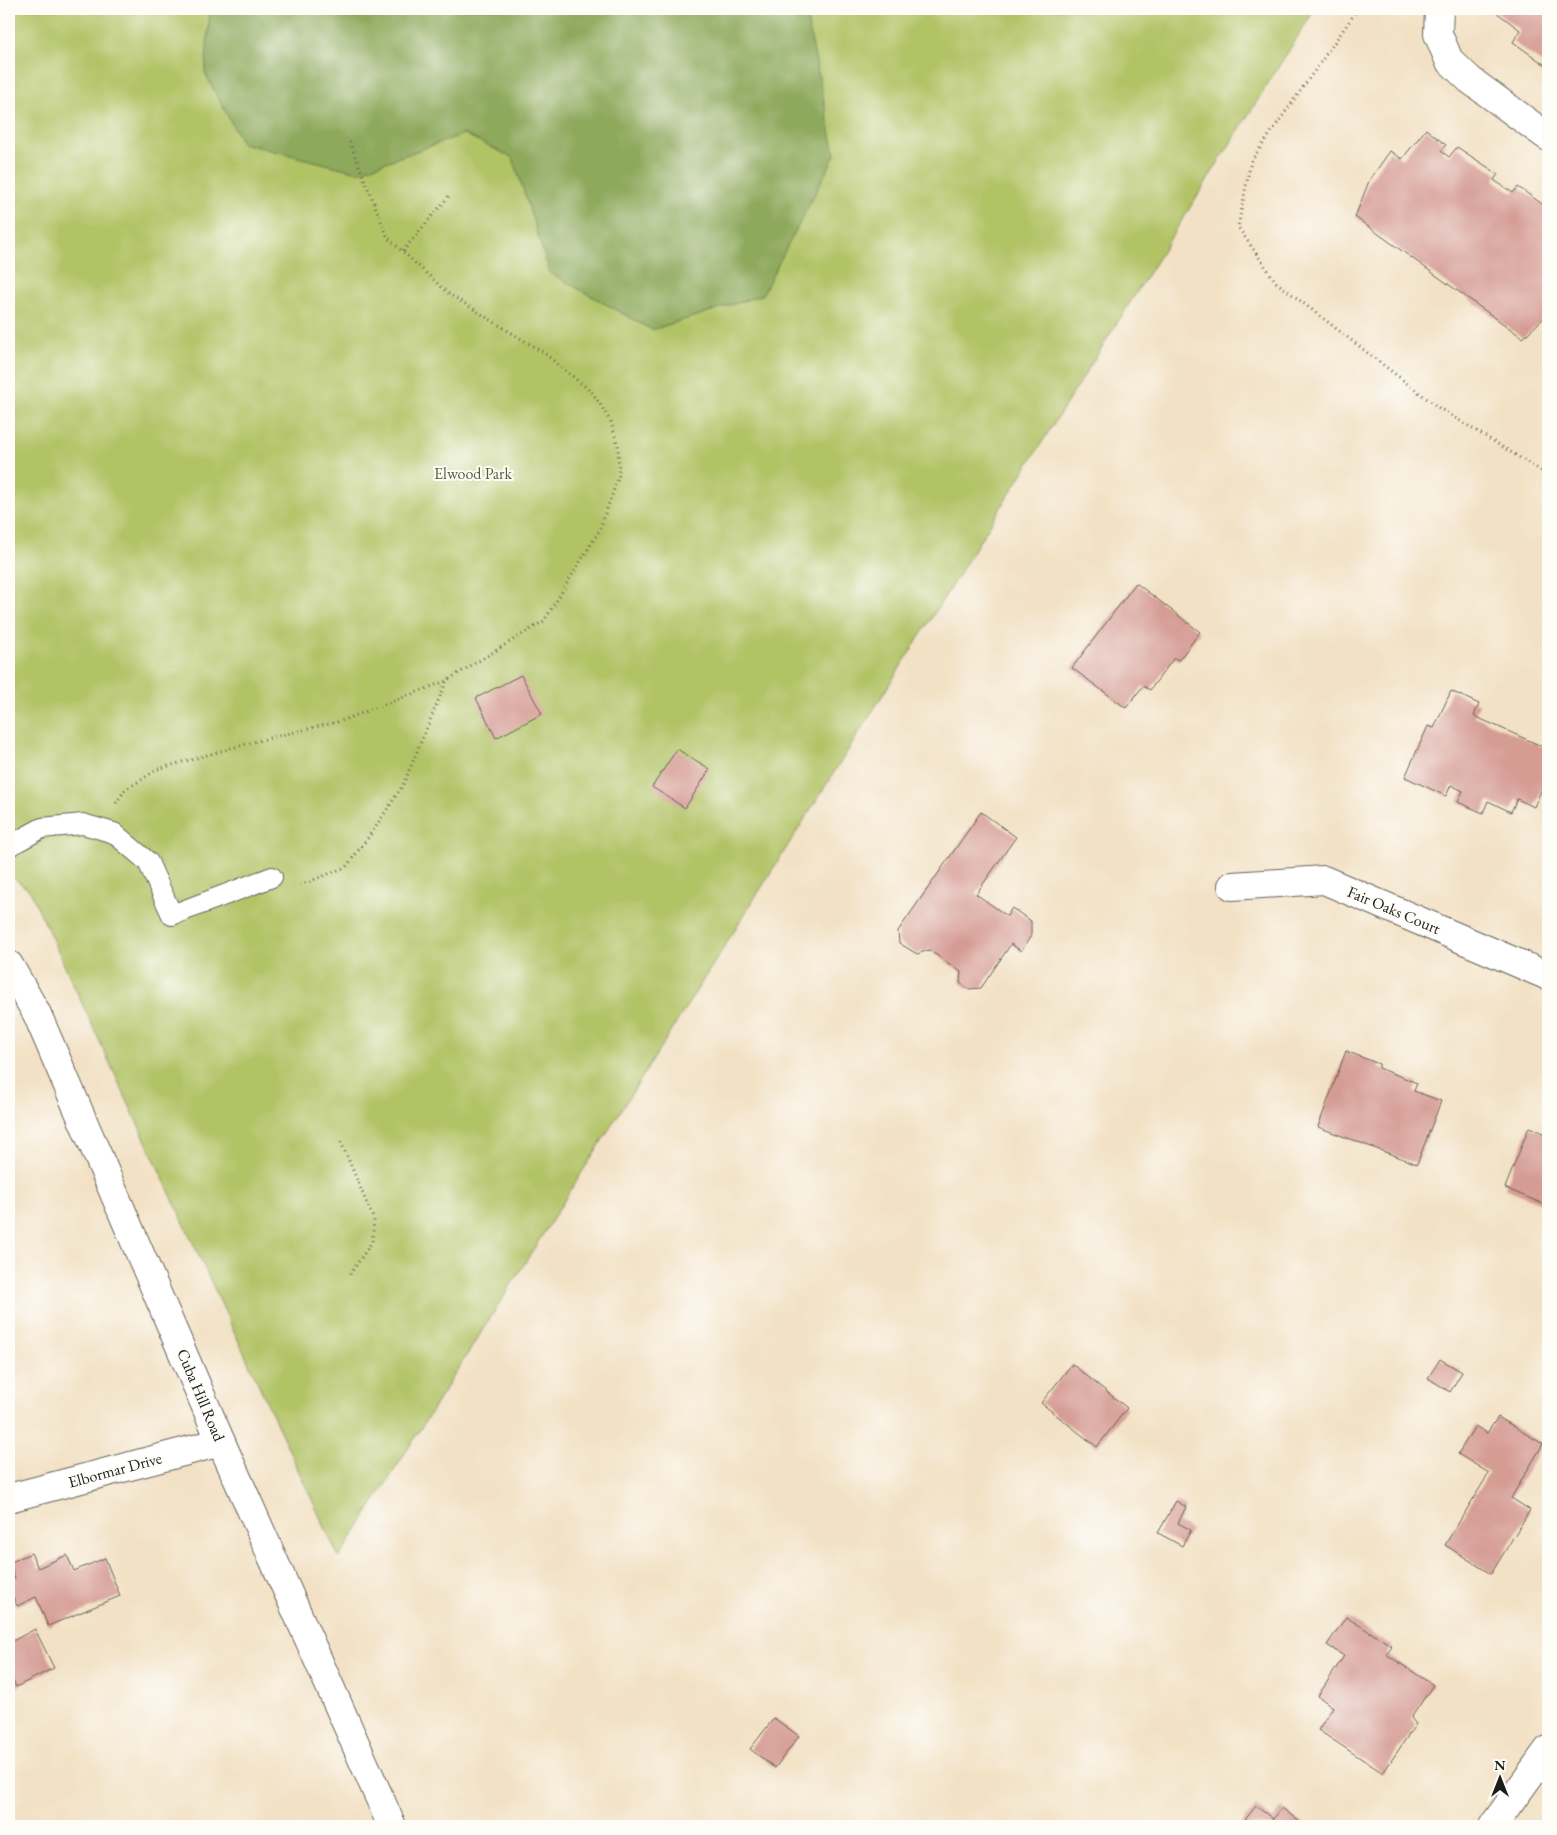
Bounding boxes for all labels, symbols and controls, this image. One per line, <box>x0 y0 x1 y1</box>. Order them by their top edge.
park label: Elwood Park <box>434 463 512 484</box>
street label: Fair Oaks Court <box>1344 881 1444 939</box>
street label: Cuba Hill Road <box>172 1346 230 1445</box>
street label: Elbormar Drive <box>66 1447 164 1493</box>
north arrow <box>1474 1752 1524 1802</box>
text: N <box>1494 1756 1506 1774</box>

